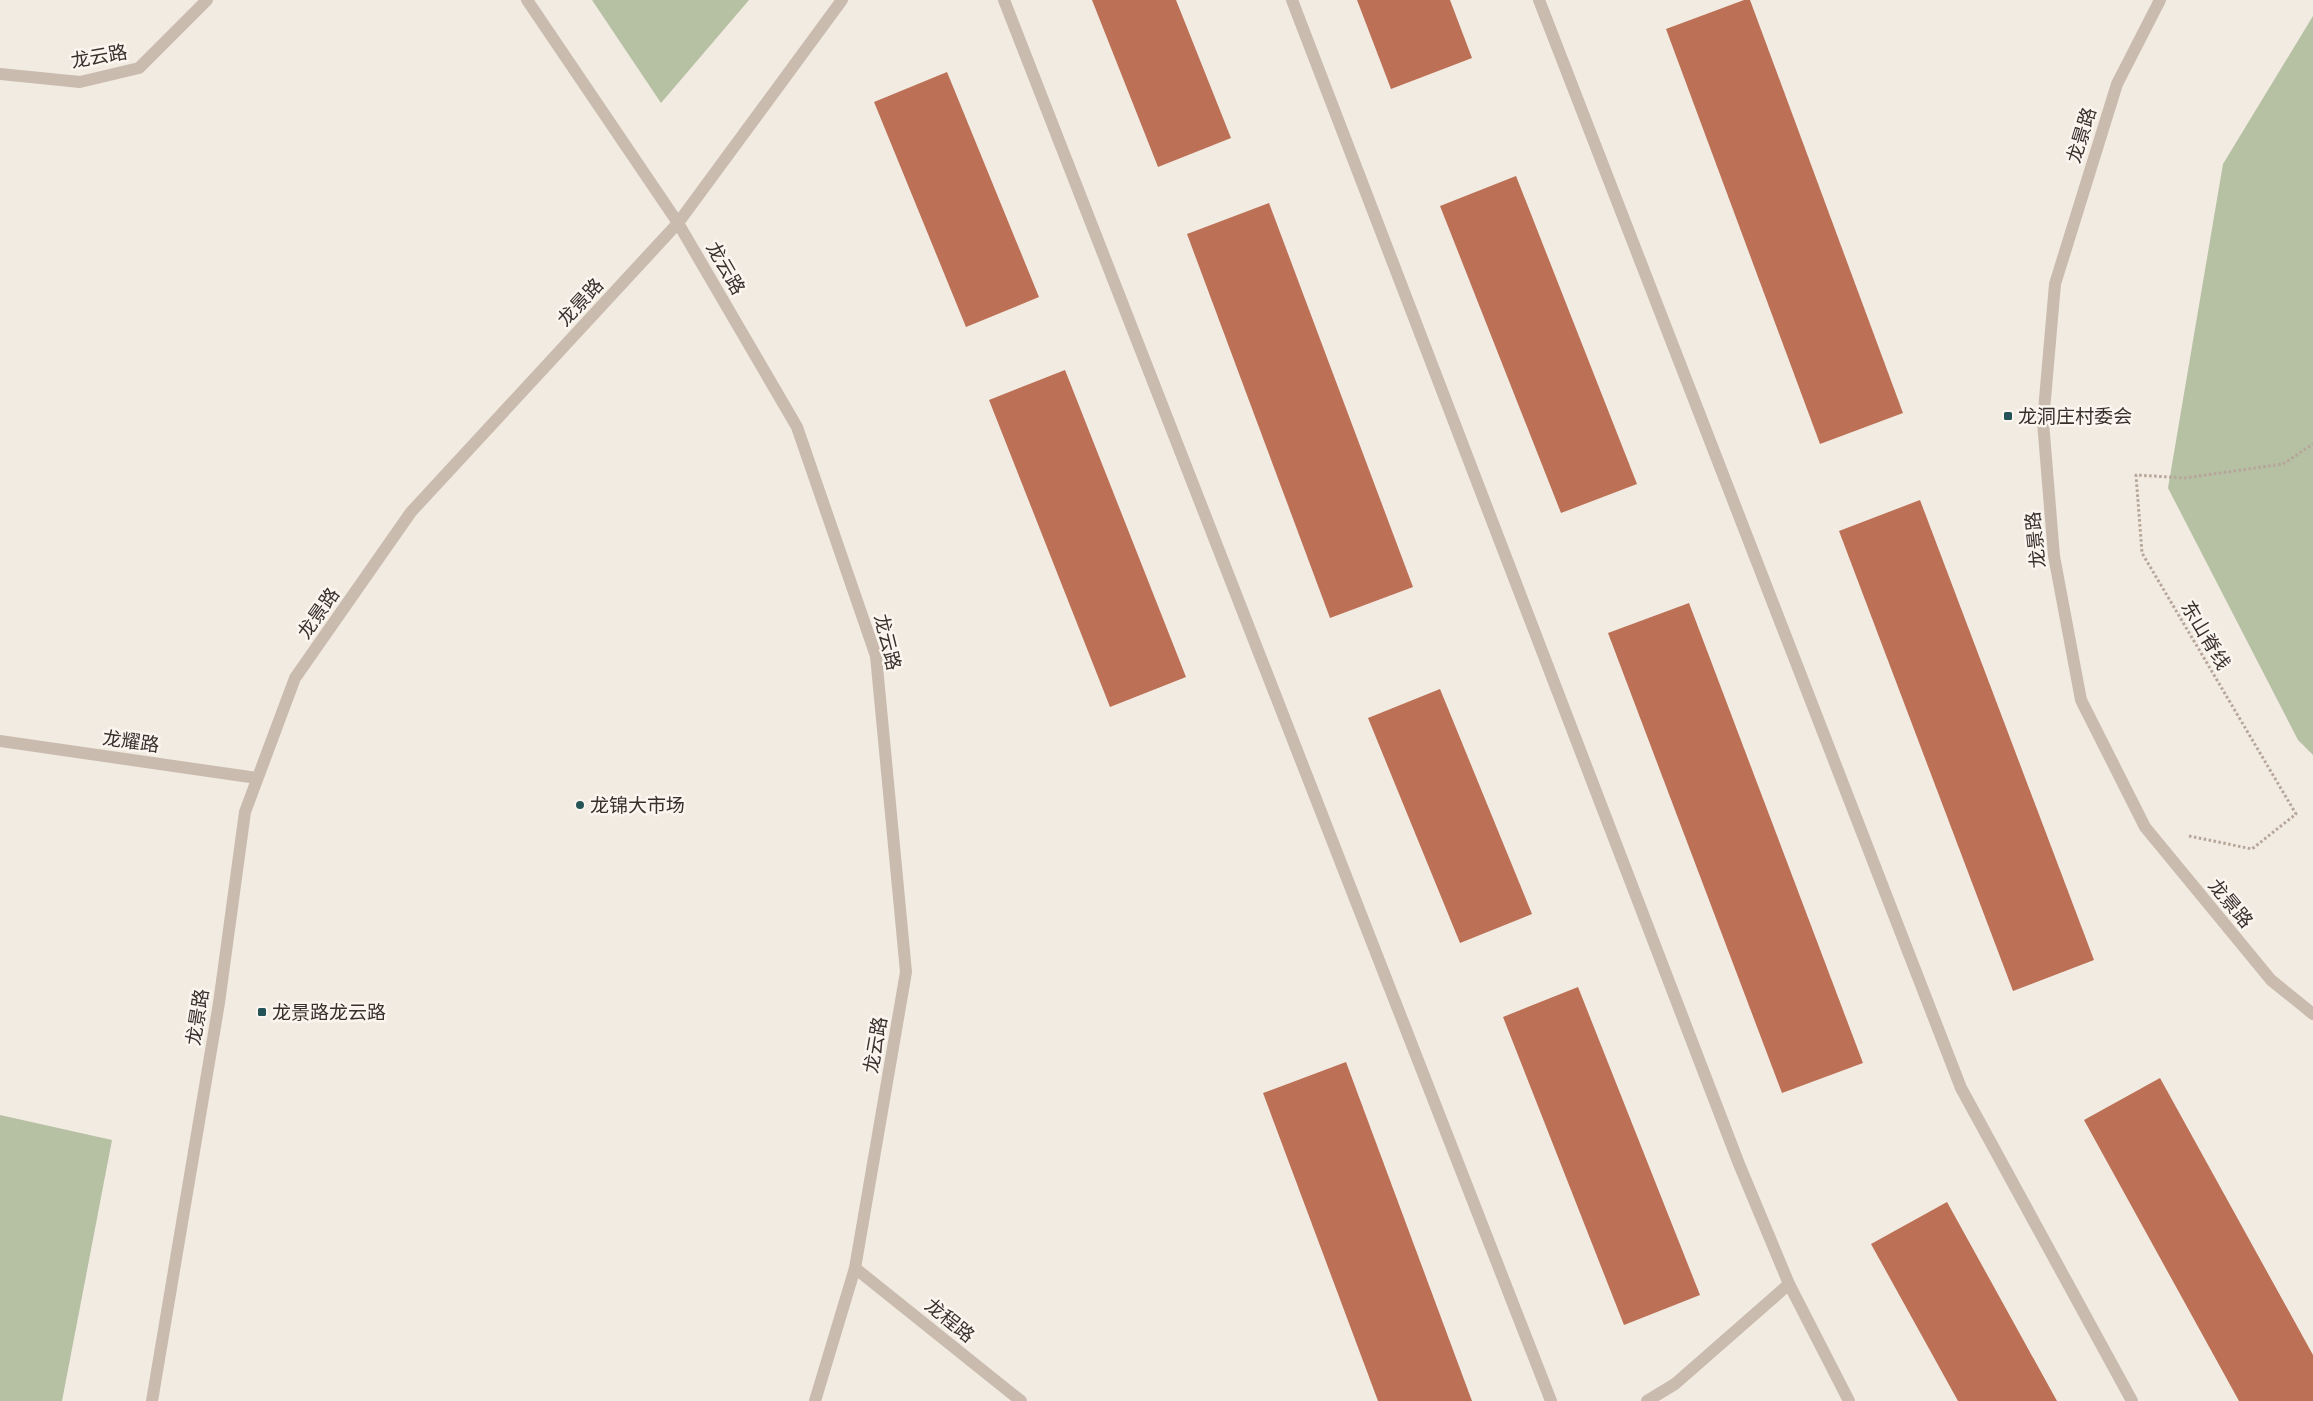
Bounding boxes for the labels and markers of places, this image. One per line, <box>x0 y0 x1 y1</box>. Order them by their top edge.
place label: 龙洞庄村委会 <box>2018 404 2132 427</box>
marker: 龙洞庄村委会 <box>2002 410 2014 422</box>
place label: 龙锦大市场 <box>590 793 685 816</box>
marker: 龙锦大市场 <box>574 799 586 811</box>
place label: 龙景路龙云路 <box>272 1000 386 1023</box>
marker: 龙景路龙云路 <box>256 1006 268 1018</box>

